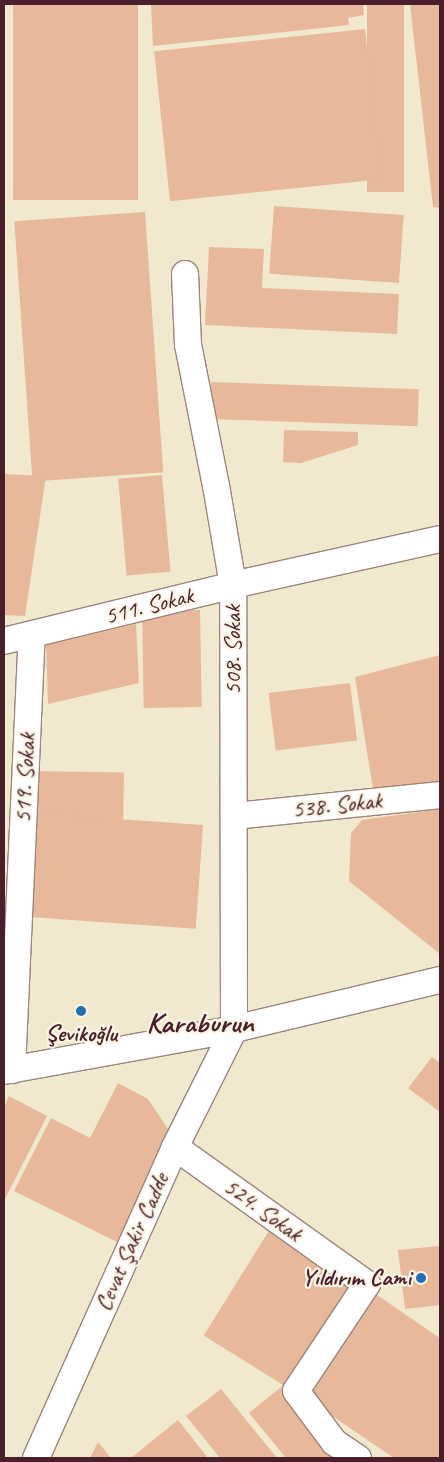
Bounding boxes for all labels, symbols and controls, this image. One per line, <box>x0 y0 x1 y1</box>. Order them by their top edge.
street label: 511. Sokak <box>102 581 196 631</box>
street label: 508. Sokak <box>219 605 247 695</box>
street label: 519. Sokak <box>8 732 42 824</box>
street label: 538. Sokak <box>291 786 383 824</box>
marker: Şevikoğlu <box>75 1005 87 1017</box>
district label: Karaburun <box>147 1006 253 1040</box>
place label: Şevikoğlu <box>45 1020 117 1048</box>
street label: Cevat Şakir Cadde <box>89 1168 175 1316</box>
street label: 524. Sokak <box>218 1172 308 1248</box>
place label: Yıldırım Cami <box>303 1264 411 1292</box>
marker: Yıldırım Cami <box>415 1272 427 1284</box>

